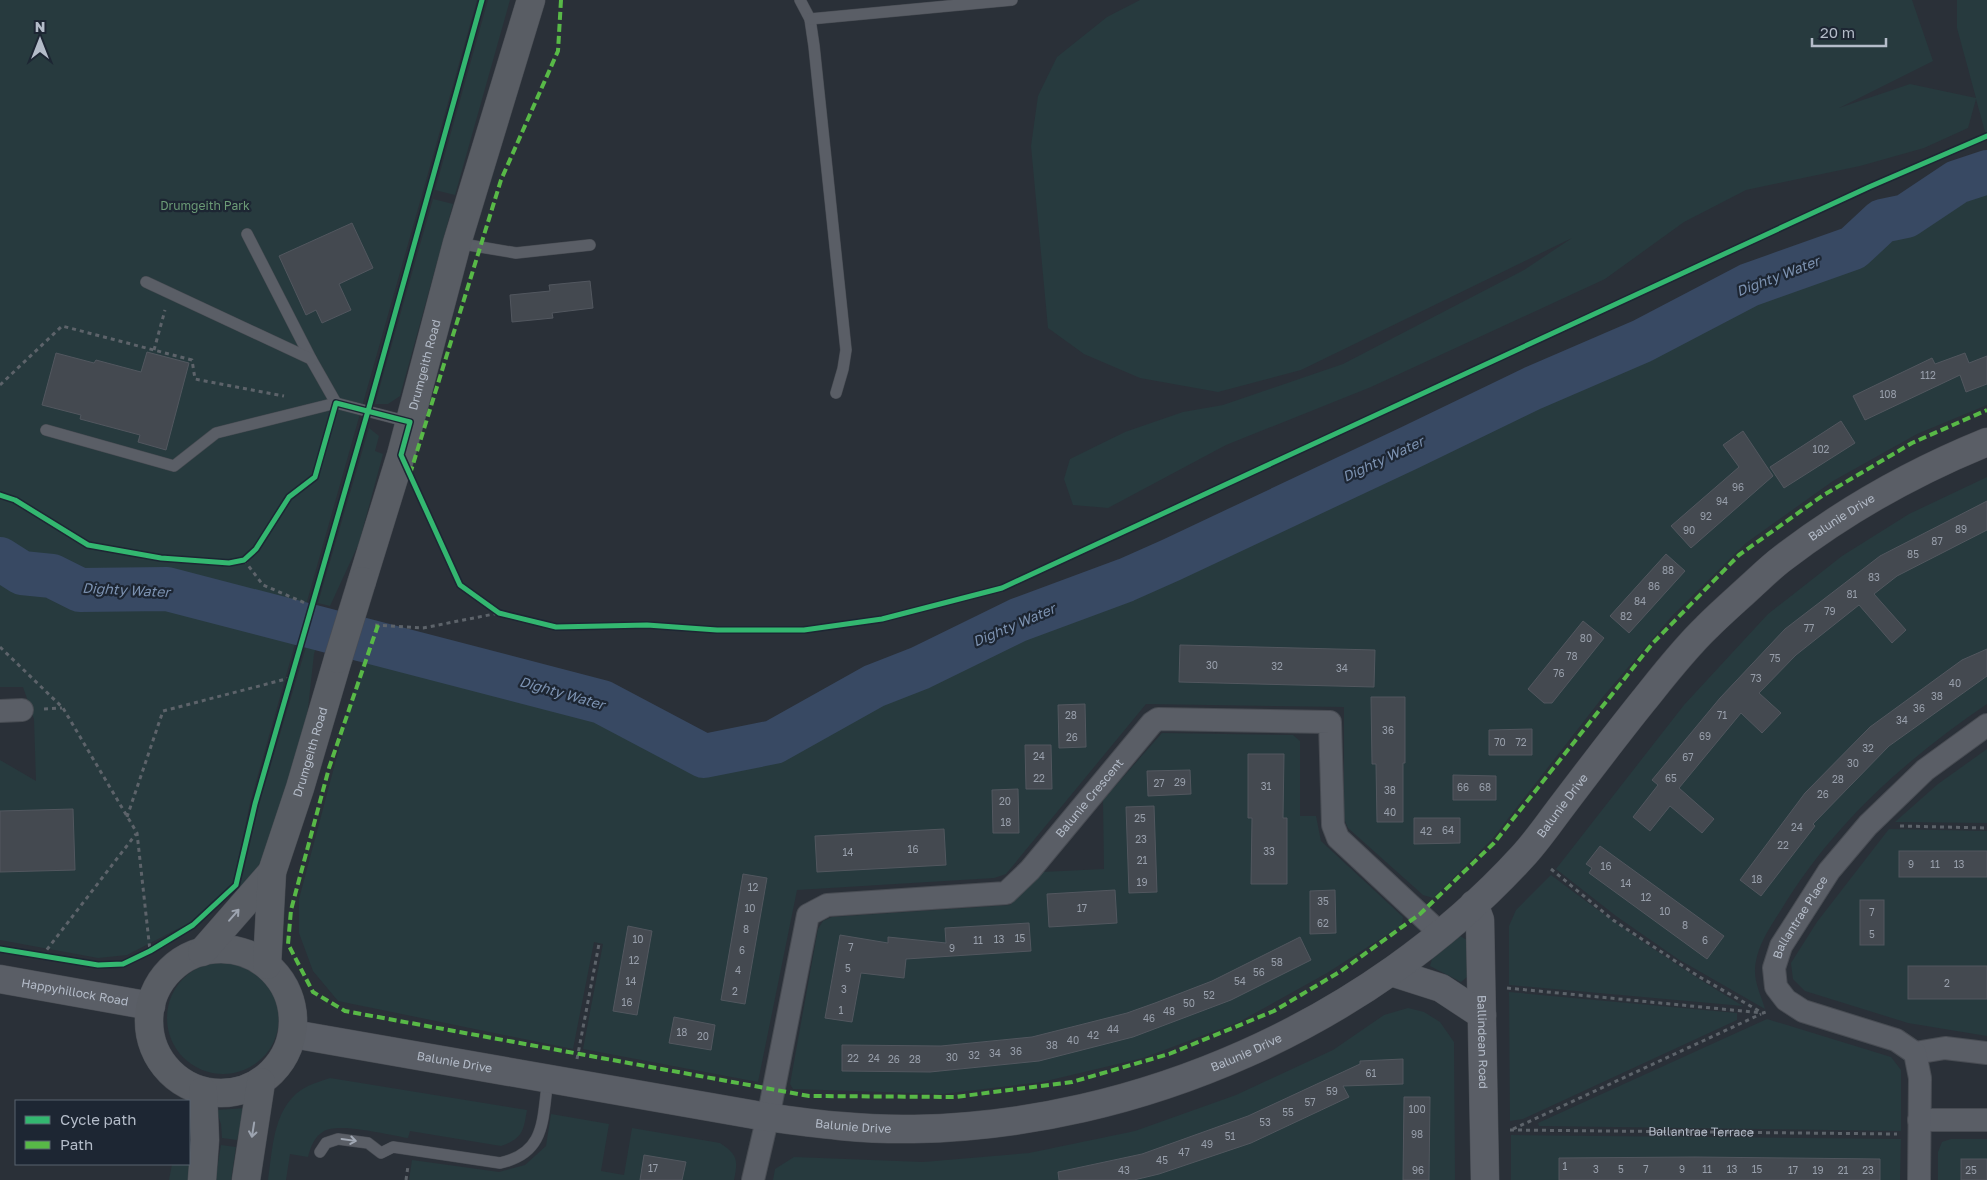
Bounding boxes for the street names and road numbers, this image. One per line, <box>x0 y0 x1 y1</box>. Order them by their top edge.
street label: Drumgeith Road <box>405 318 443 412</box>
street label: Balunie Drive <box>1805 490 1877 544</box>
street label: Drumgeith Road <box>289 705 330 799</box>
street label: Balunie Crescent <box>1052 755 1126 841</box>
street label: Balunie Drive <box>1533 770 1591 840</box>
street label: Ballantrae Place <box>1769 873 1831 961</box>
street label: Happyhillock Road <box>20 975 130 1009</box>
street label: Ballindean Road <box>1474 995 1491 1089</box>
street label: Balunie Drive <box>1208 1030 1284 1075</box>
street label: Balunie Drive <box>416 1048 494 1076</box>
street label: Balunie Drive <box>814 1115 891 1136</box>
street label: Ballantrae Terrace <box>1648 1123 1754 1140</box>

